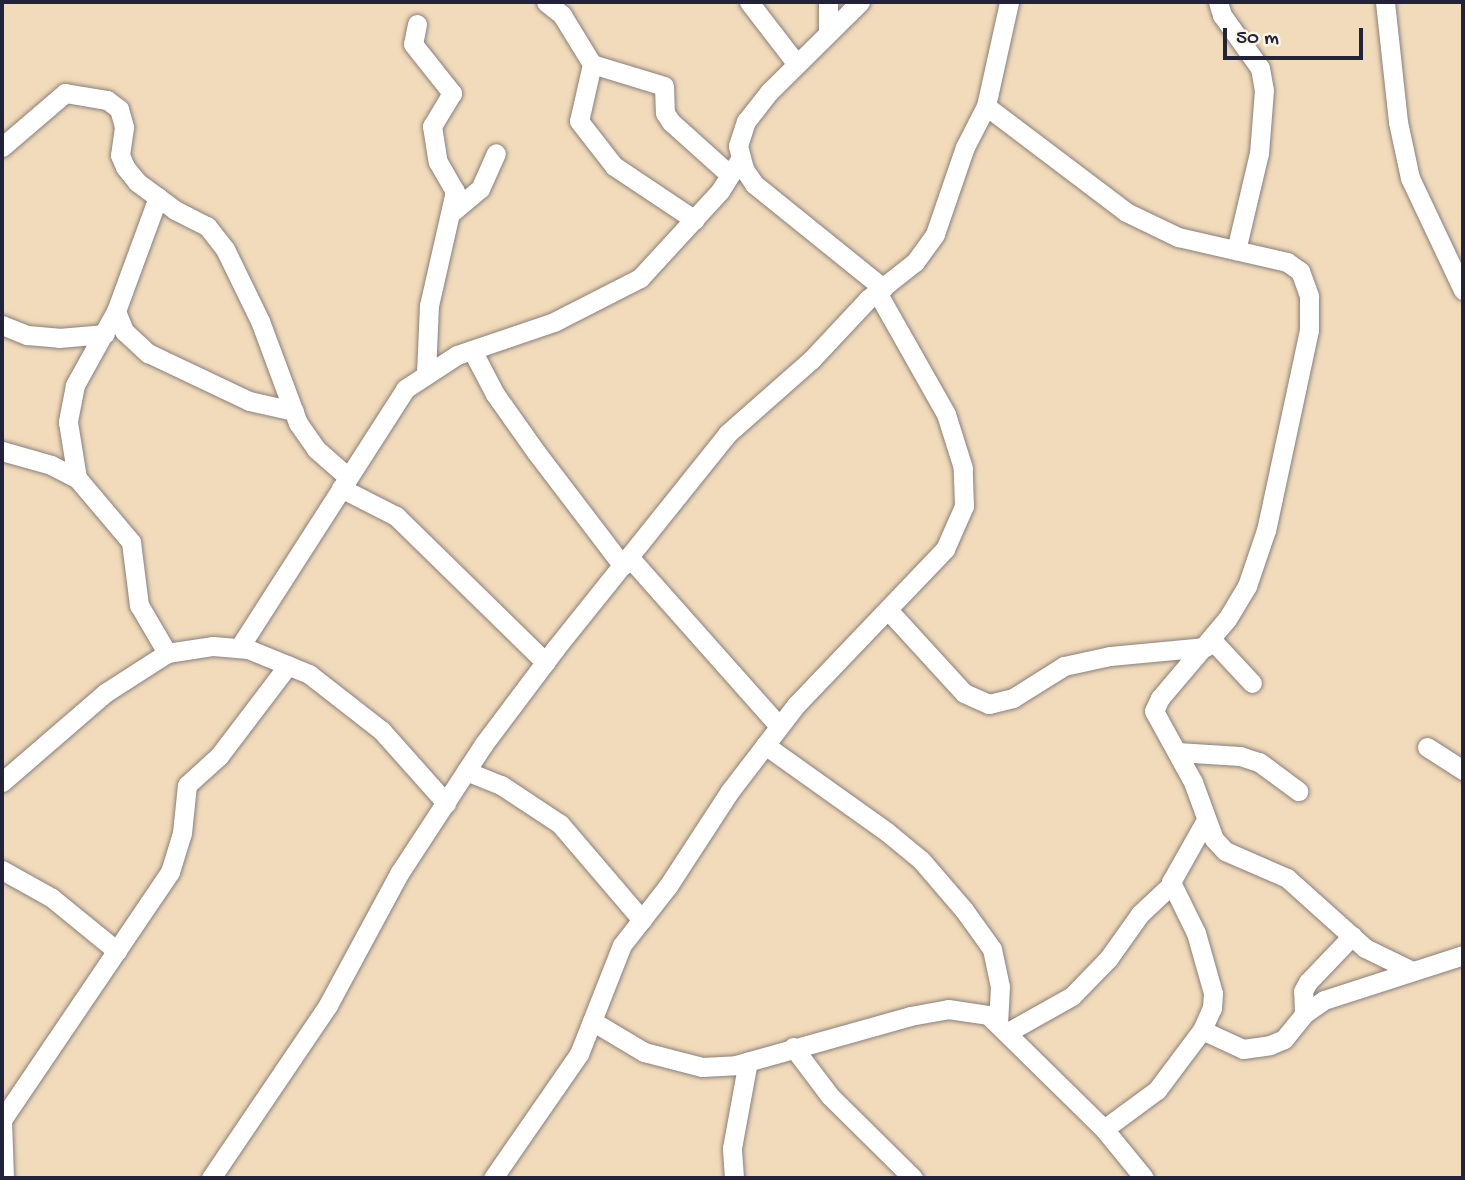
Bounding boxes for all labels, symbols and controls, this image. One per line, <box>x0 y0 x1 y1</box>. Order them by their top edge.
scale bar <box>1227 14 1367 58</box>
text: 50 m <box>1236 27 1279 52</box>

